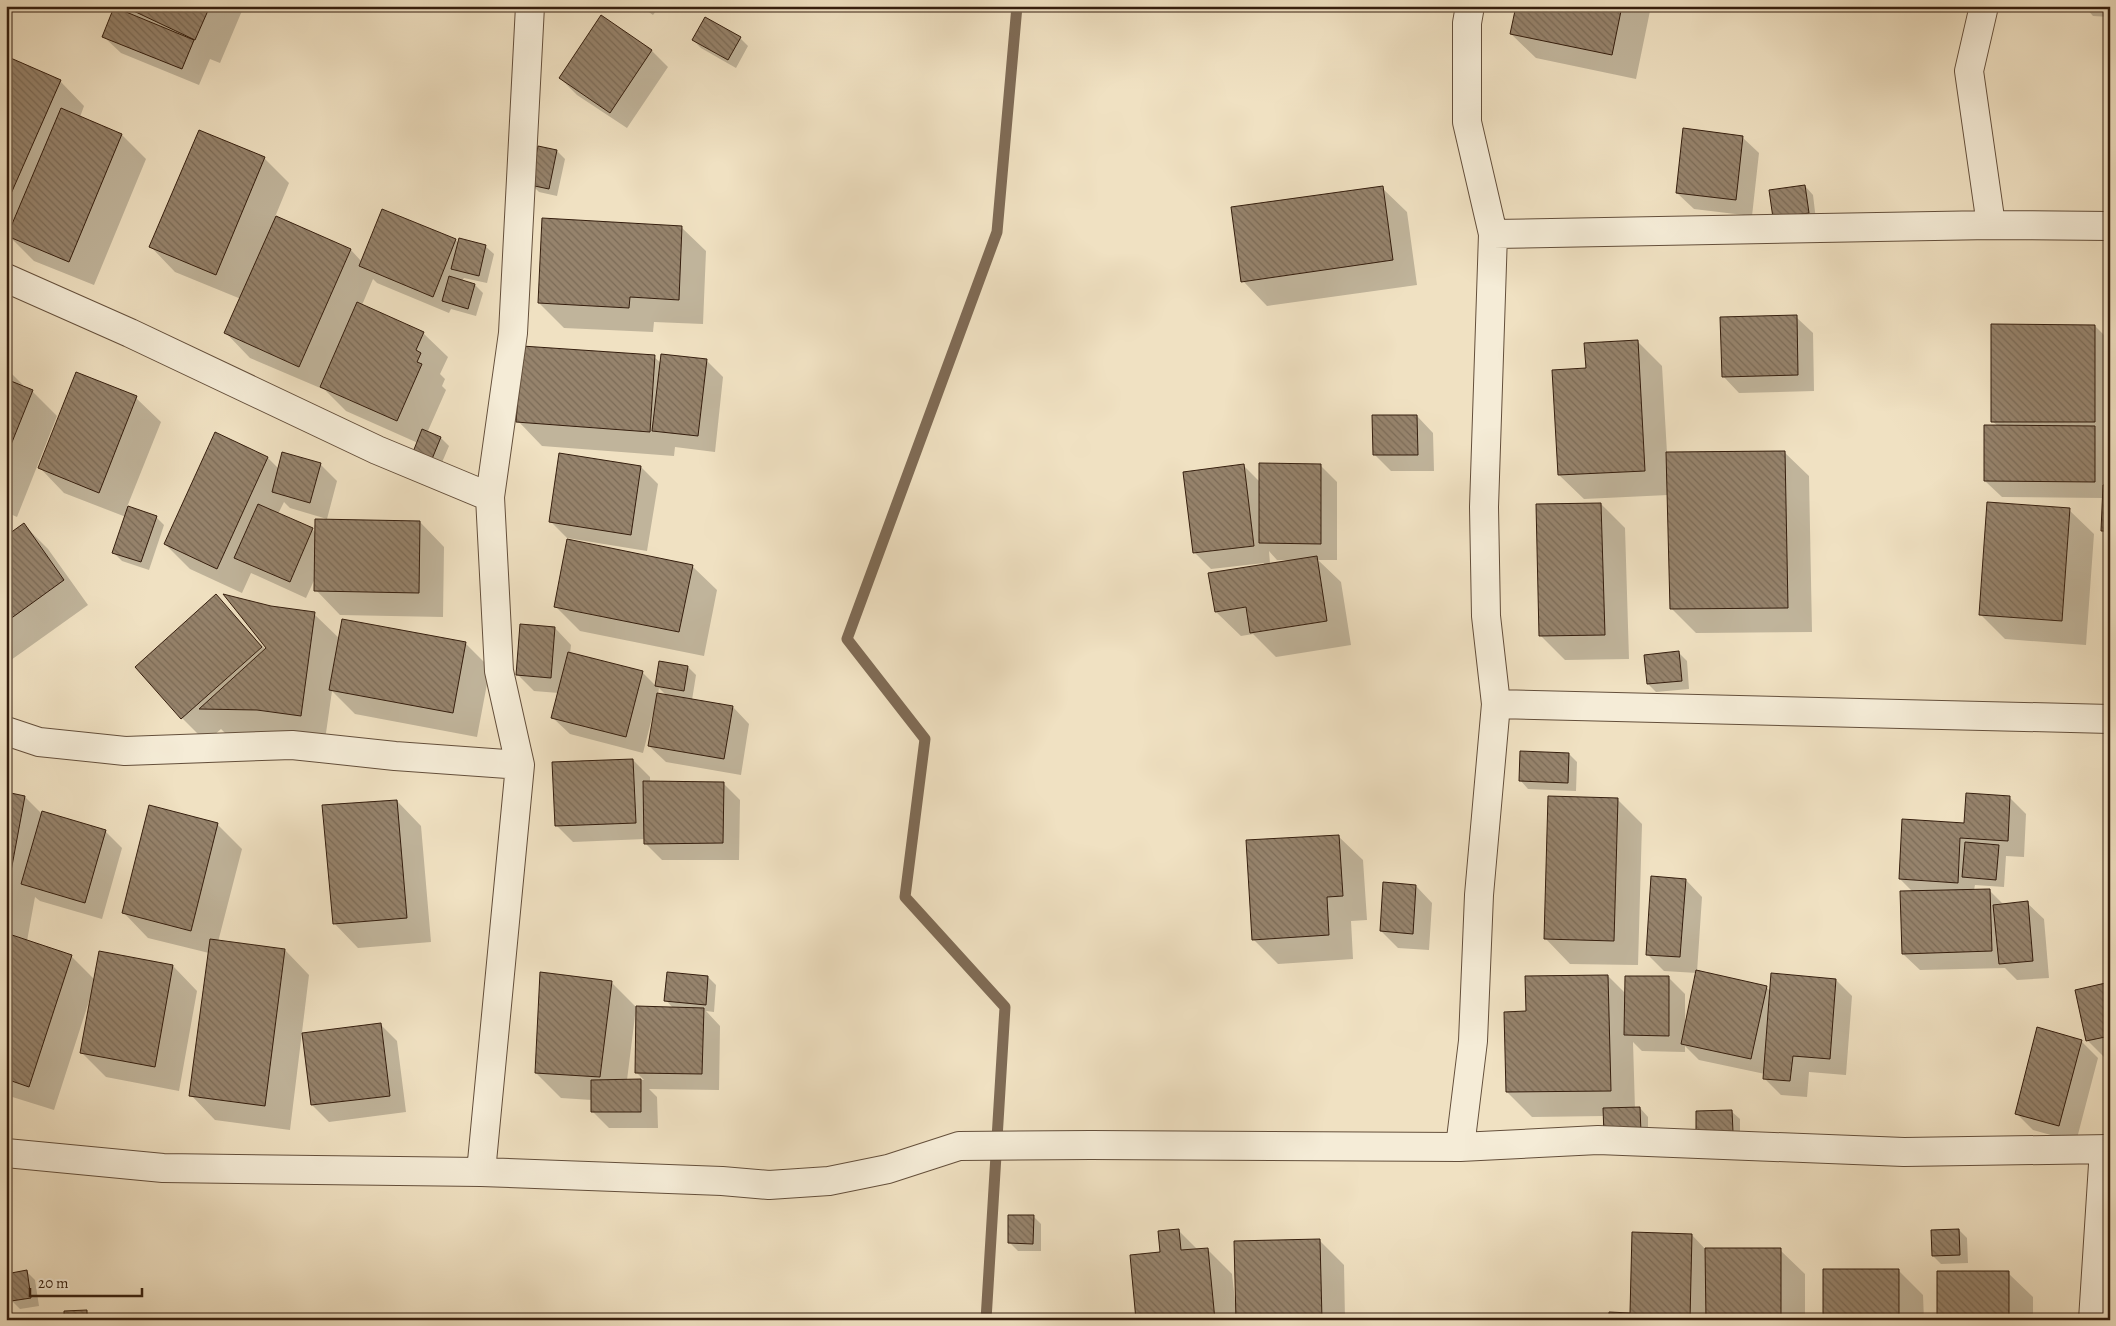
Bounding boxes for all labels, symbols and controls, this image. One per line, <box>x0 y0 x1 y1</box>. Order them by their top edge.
scale bar <box>30 1266 142 1298</box>
text: 20 m <box>38 1273 69 1293</box>

